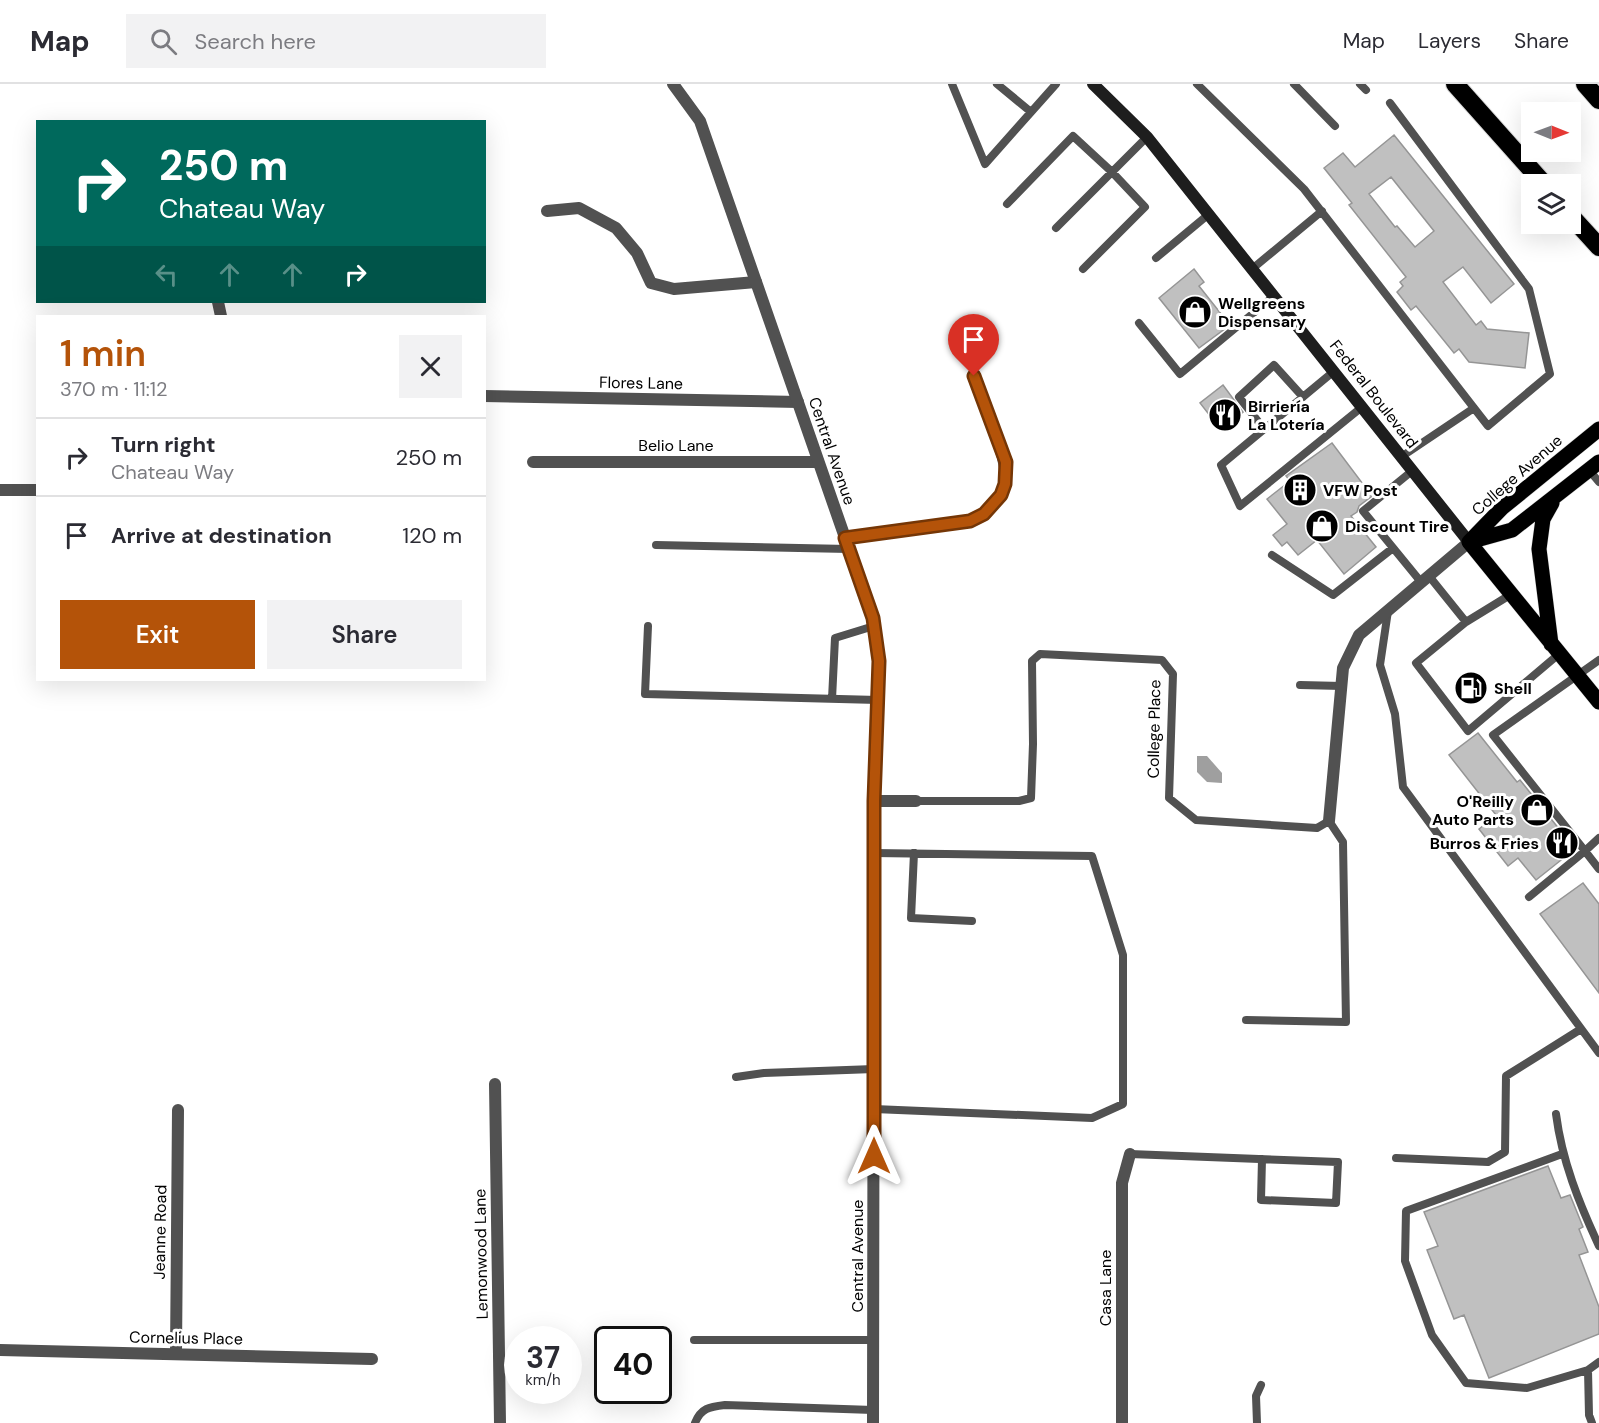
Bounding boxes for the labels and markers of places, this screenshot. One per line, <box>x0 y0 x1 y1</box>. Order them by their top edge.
place label: Wellgreens Dispensary <box>1218 293 1307 332</box>
shop icon: Wellgreens Dispensary <box>1177 294 1213 330</box>
pin <box>948 314 999 376</box>
place label: Birriería La Lotería <box>1248 396 1325 435</box>
restaurant icon: Birriería La Lotería <box>1207 397 1243 433</box>
building icon: VFW Post <box>1282 472 1318 508</box>
place label: VFW Post <box>1323 480 1398 501</box>
shop icon: Discount Tire <box>1304 508 1340 544</box>
place label: Discount Tire <box>1345 516 1449 537</box>
fuel station icon: Shell <box>1453 670 1489 706</box>
place label: Shell <box>1494 678 1532 699</box>
place label: O'Reilly Auto Parts <box>1432 791 1514 830</box>
shop icon: O'Reilly Auto Parts <box>1519 792 1555 828</box>
restaurant icon: Burros & Fries <box>1544 825 1580 861</box>
place label: Burros & Fries <box>1430 833 1539 854</box>

